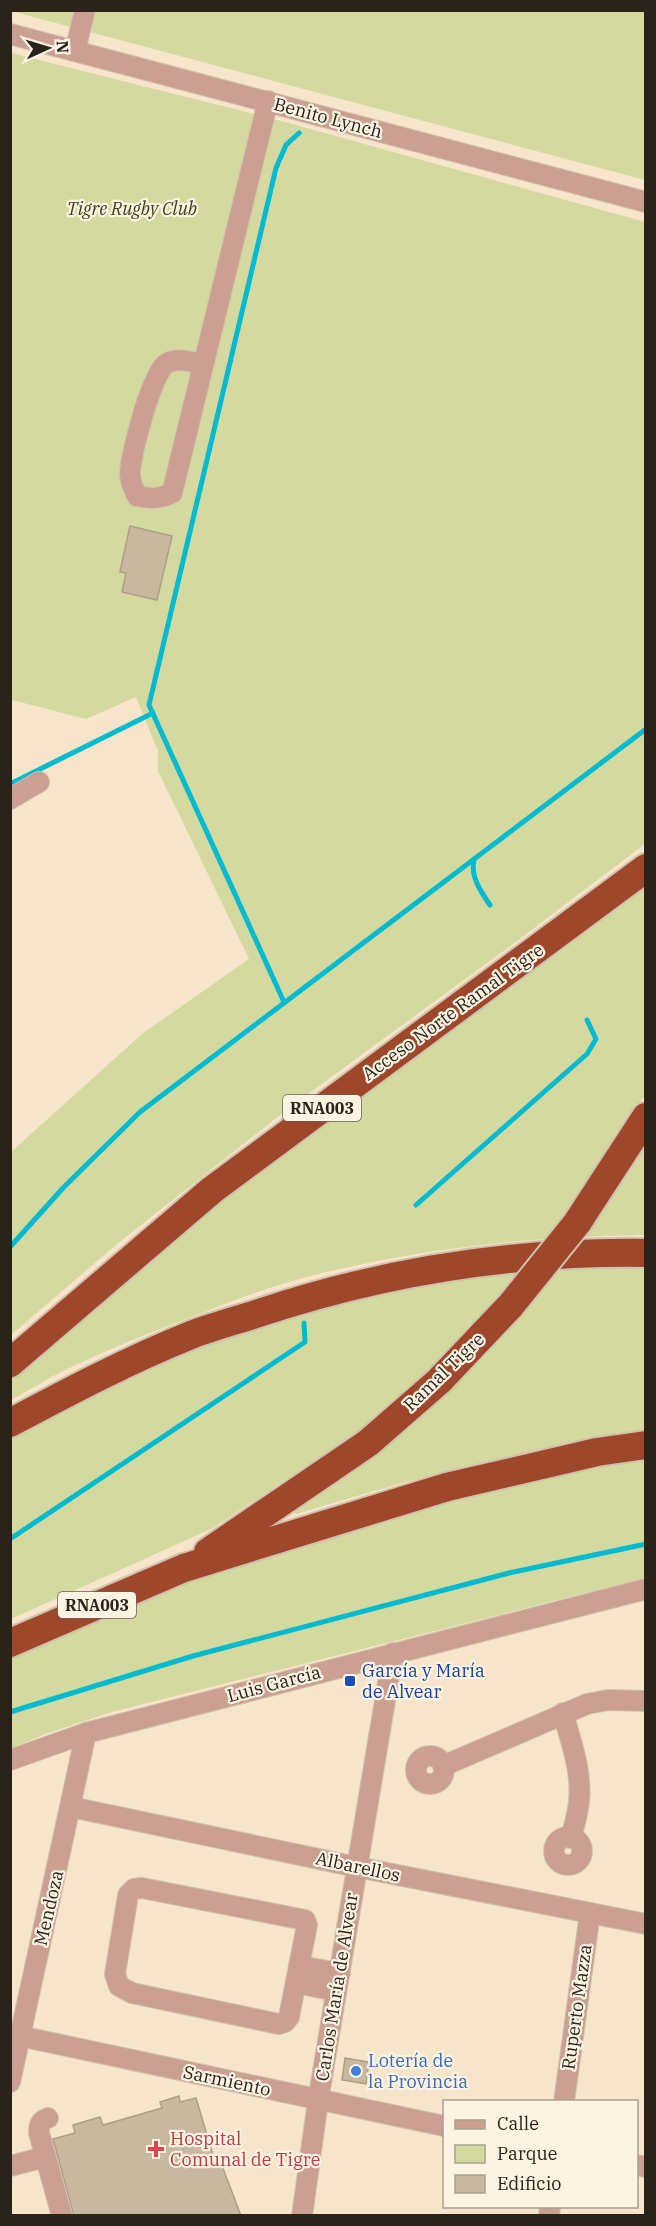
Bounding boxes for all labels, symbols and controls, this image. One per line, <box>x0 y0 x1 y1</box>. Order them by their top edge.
north arrow <box>18 18 78 78</box>
text: N <box>53 40 73 54</box>
street label: Benito Lynch <box>271 92 385 143</box>
park label: Tigre Rugby Club <box>67 197 197 220</box>
street label: Acceso Norte Ramal Tigre <box>357 938 548 1085</box>
road number: RNA003 <box>283 1095 361 1121</box>
street label: Ramal Tigre <box>399 1327 489 1416</box>
road number: RNA003 <box>58 1592 136 1618</box>
place label: García y María de Alvear <box>362 1659 485 1703</box>
street label: Luis García <box>225 1660 323 1707</box>
marker: García y María de Alvear <box>343 1674 357 1688</box>
street label: Albarellos <box>314 1846 402 1887</box>
street label: Mendoza <box>29 1868 68 1948</box>
street label: Carlos María de Alvear <box>310 1891 363 2083</box>
street label: Ruperto Mazza <box>556 1943 597 2071</box>
place label: Lotería de la Provincia <box>368 2049 468 2093</box>
street label: Sarmiento <box>181 2060 273 2101</box>
marker: Lotería de la Provincia <box>349 2064 363 2078</box>
legend <box>443 2100 638 2208</box>
text: Calle <box>497 2112 539 2135</box>
place label: Hospital Comunal de Tigre <box>170 2127 320 2171</box>
marker: Hospital Comunal de Tigre <box>147 2140 165 2158</box>
text: Parque <box>497 2142 557 2165</box>
text: Edificio <box>497 2172 561 2195</box>

